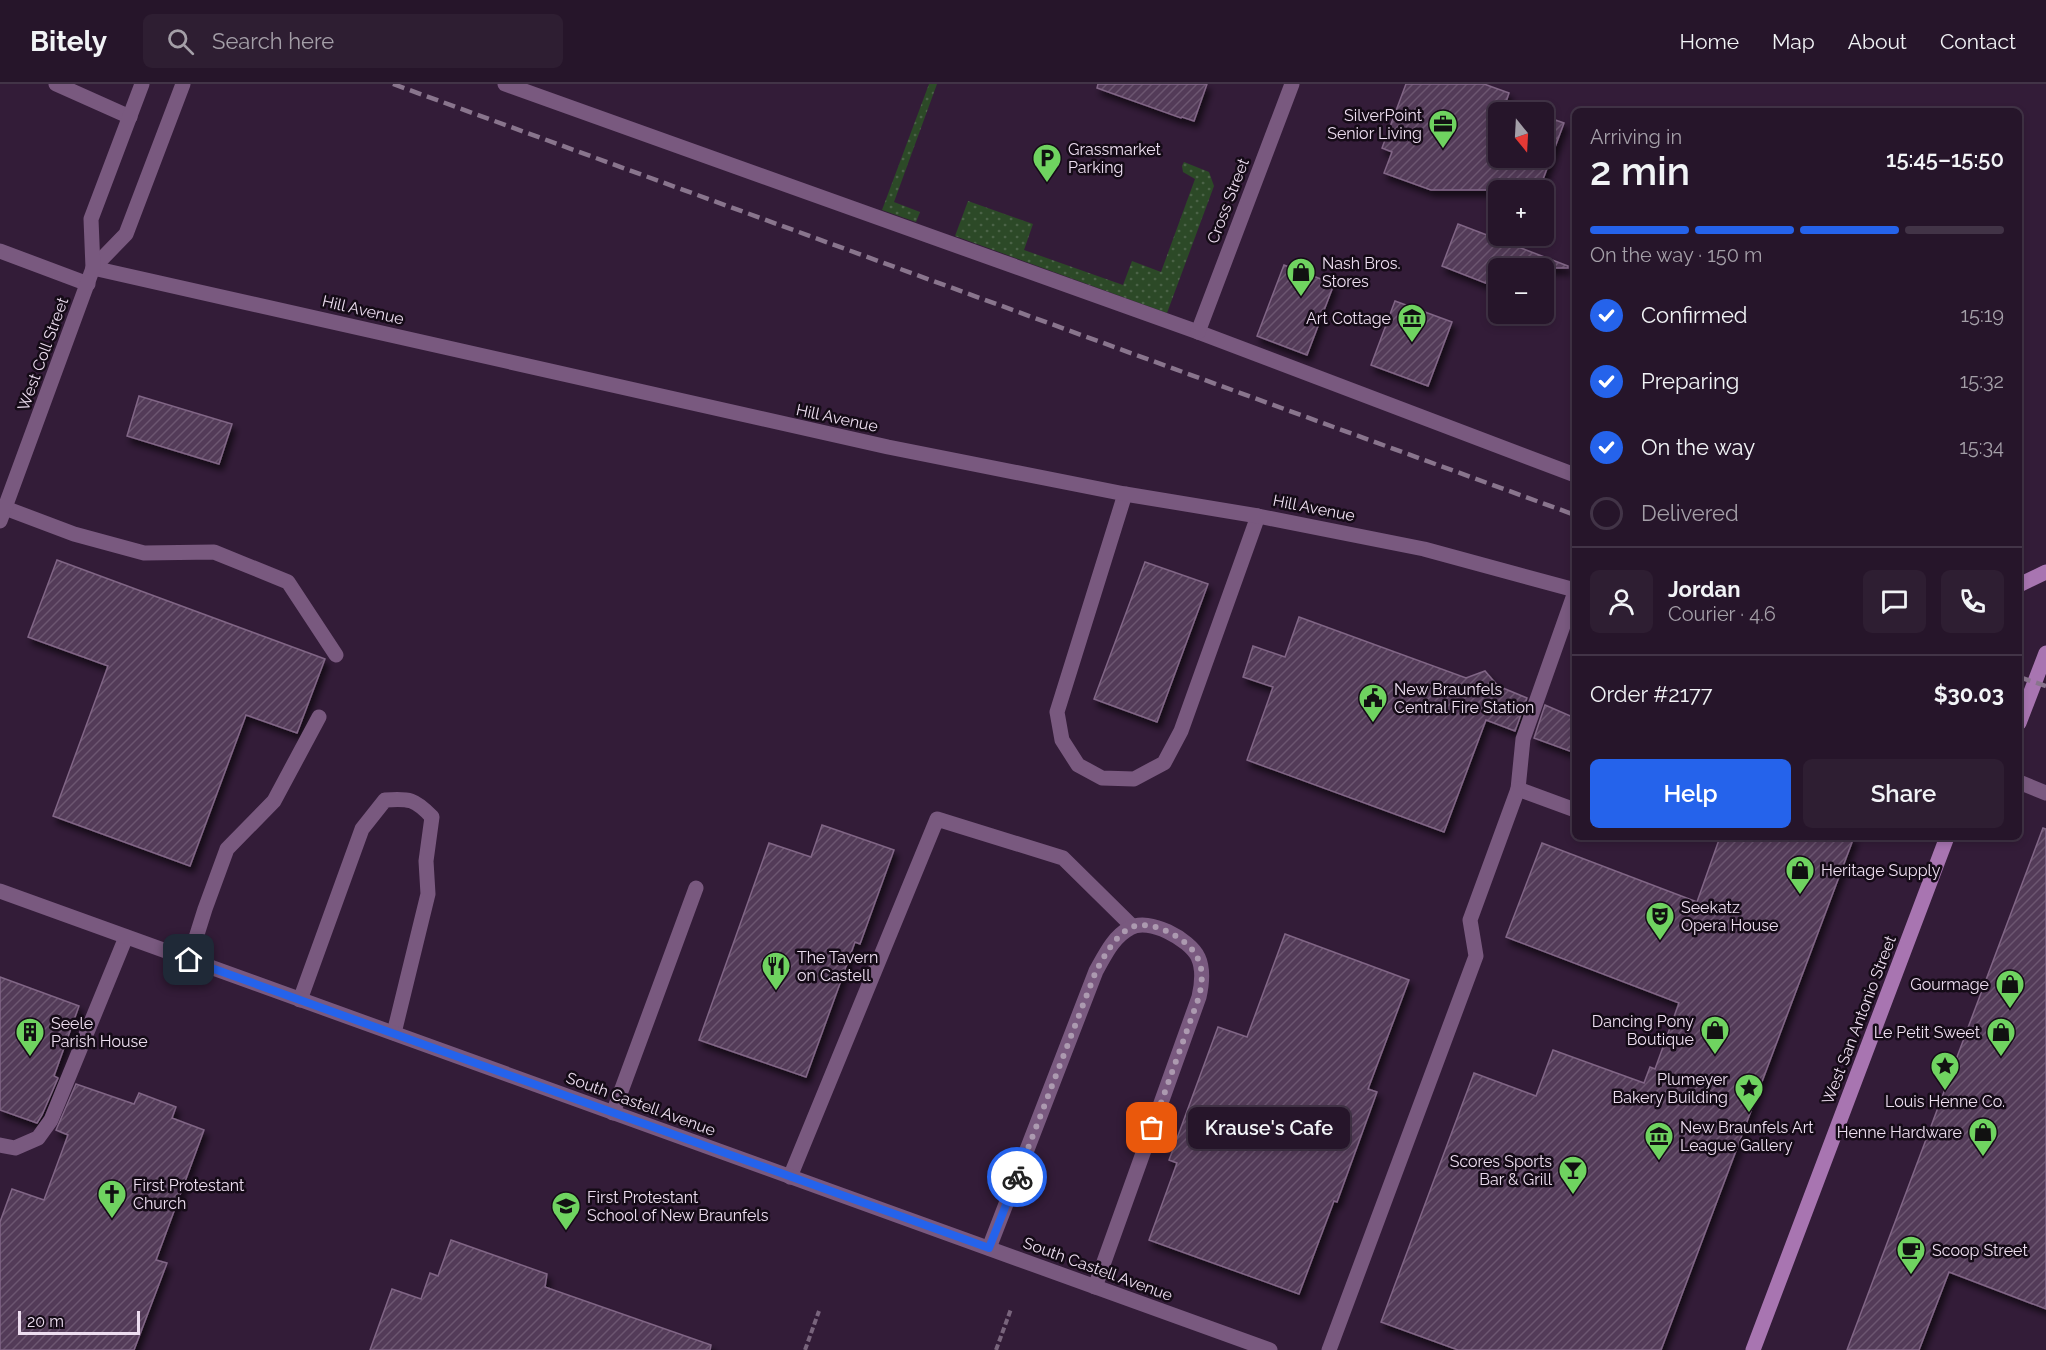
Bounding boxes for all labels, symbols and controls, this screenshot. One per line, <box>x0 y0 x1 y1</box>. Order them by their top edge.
search box <box>143 14 563 68</box>
text: Bitely <box>30 25 107 58</box>
icon: search <box>164 25 197 58</box>
text: Search here <box>212 28 334 54</box>
text: Home <box>1680 29 1739 54</box>
text: Map <box>1772 29 1815 54</box>
text: About <box>1848 29 1907 54</box>
text: Contact <box>1940 29 2016 54</box>
north arrow <box>1488 102 1554 168</box>
map controls <box>1488 102 1554 324</box>
place label: SilverPoint Senior Living <box>1327 106 1423 143</box>
office icon: SilverPoint Senior Living <box>1427 108 1459 150</box>
text: Arriving in <box>1590 125 1682 149</box>
place label: Grassmarket Parking <box>1068 140 1162 177</box>
parking icon: Grassmarket Parking <box>1031 142 1063 184</box>
text: 15:45–15:50 <box>1886 146 2004 172</box>
text: 2 min <box>1590 148 1690 194</box>
street label: Cross Street <box>1203 155 1253 246</box>
button: + <box>1488 180 1554 246</box>
text: On the way · 150 m <box>1590 243 1762 267</box>
place label: Nash Bros. Stores <box>1322 254 1400 291</box>
shop icon: Nash Bros. Stores <box>1285 256 1317 298</box>
button: − <box>1488 258 1554 324</box>
street label: Hill Avenue <box>320 291 406 329</box>
street label: West Coll Street <box>14 294 73 413</box>
icon: check <box>1590 299 1623 332</box>
museum icon: Art Cottage <box>1396 302 1428 344</box>
text: Confirmed <box>1641 302 1748 328</box>
text: 15:19 <box>1961 303 2004 327</box>
place label: Art Cottage <box>1306 309 1391 328</box>
icon: check <box>1590 365 1623 398</box>
text: Preparing <box>1641 368 1739 394</box>
text: 15:32 <box>1960 369 2004 393</box>
street label: Hill Avenue <box>794 400 880 436</box>
icon: check <box>1590 431 1623 464</box>
text: On the way <box>1641 434 1755 460</box>
text: 15:34 <box>1959 435 2004 459</box>
street label: Hill Avenue <box>1271 491 1357 525</box>
text: Delivered <box>1641 500 1739 526</box>
button: person <box>1590 570 1653 633</box>
button: chat <box>1863 570 1926 633</box>
button: phone <box>1941 570 2004 633</box>
text: Jordan <box>1668 576 1740 602</box>
text: Courier · 4.6 <box>1668 602 1776 626</box>
place label: New Braunfels Central Fire Station <box>1394 680 1534 717</box>
text: Order #2177 <box>1590 681 1713 707</box>
text: $30.03 <box>1934 681 2004 707</box>
public building icon: New Braunfels Central Fire Station <box>1357 682 1389 724</box>
button: Help <box>1590 759 1791 828</box>
button: Share <box>1803 759 2004 828</box>
shop icon: Heritage Supply <box>1784 854 1816 896</box>
place label: Heritage Supply <box>1821 861 1941 880</box>
place label: Seekatz Opera House <box>1681 898 1778 935</box>
theatre icon: Seekatz Opera House <box>1644 900 1676 942</box>
street label: West San Antonio Street <box>1818 932 1900 1107</box>
pin <box>163 934 214 985</box>
icon: home <box>172 943 205 976</box>
place label: The Tavern on Castell <box>797 948 878 985</box>
restaurant icon: The Tavern on Castell <box>760 950 792 992</box>
shop icon: Gourmage <box>1994 968 2026 1010</box>
place label: Gourmage <box>1910 975 1989 994</box>
place label: Dancing Pony Boutique <box>1592 1012 1694 1049</box>
place label: Seele Parish House <box>51 1014 148 1051</box>
shop icon: Dancing Pony Boutique <box>1699 1014 1731 1056</box>
building icon: Seele Parish House <box>14 1016 46 1058</box>
shop icon: Le Petit Sweet <box>1985 1016 2017 1058</box>
place label: Le Petit Sweet <box>1874 1023 1981 1042</box>
place icon: Louis Henne Co. <box>1929 1050 1961 1092</box>
street label: South Castell Avenue <box>564 1068 718 1140</box>
place label: Plumeyer Bakery Building <box>1613 1070 1728 1107</box>
place icon: Plumeyer Bakery Building <box>1733 1072 1765 1114</box>
place label: Louis Henne Co. <box>1885 1092 2005 1111</box>
pin <box>1126 1102 1177 1153</box>
callout: Krause's Cafe <box>1188 1107 1350 1149</box>
icon: bag <box>1135 1111 1168 1144</box>
text: Krause's Cafe <box>1205 1116 1333 1140</box>
shop icon: Henne Hardware <box>1967 1116 1999 1158</box>
place label: New Braunfels Art League Gallery <box>1680 1118 1814 1155</box>
museum icon: New Braunfels Art League Gallery <box>1643 1120 1675 1162</box>
place label: Henne Hardware <box>1837 1123 1962 1142</box>
courier <box>987 1147 1047 1207</box>
place label: Scores Sports Bar & Grill <box>1450 1152 1553 1189</box>
bar icon: Scores Sports Bar & Grill <box>1557 1154 1589 1196</box>
icon: bike <box>1001 1161 1034 1194</box>
place label: First Protestant Church <box>133 1176 245 1213</box>
church icon: First Protestant Church <box>96 1178 128 1220</box>
place label: First Protestant School of New Braunfels <box>587 1188 769 1225</box>
school or university icon: First Protestant School of New Braunfels <box>550 1190 582 1232</box>
street label: South Castell Avenue <box>1021 1233 1175 1305</box>
cafe icon: Scoop Street <box>1895 1234 1927 1276</box>
place label: Scoop Street <box>1932 1241 2028 1260</box>
scale bar <box>18 1308 140 1336</box>
text: 20 m <box>27 1312 64 1331</box>

